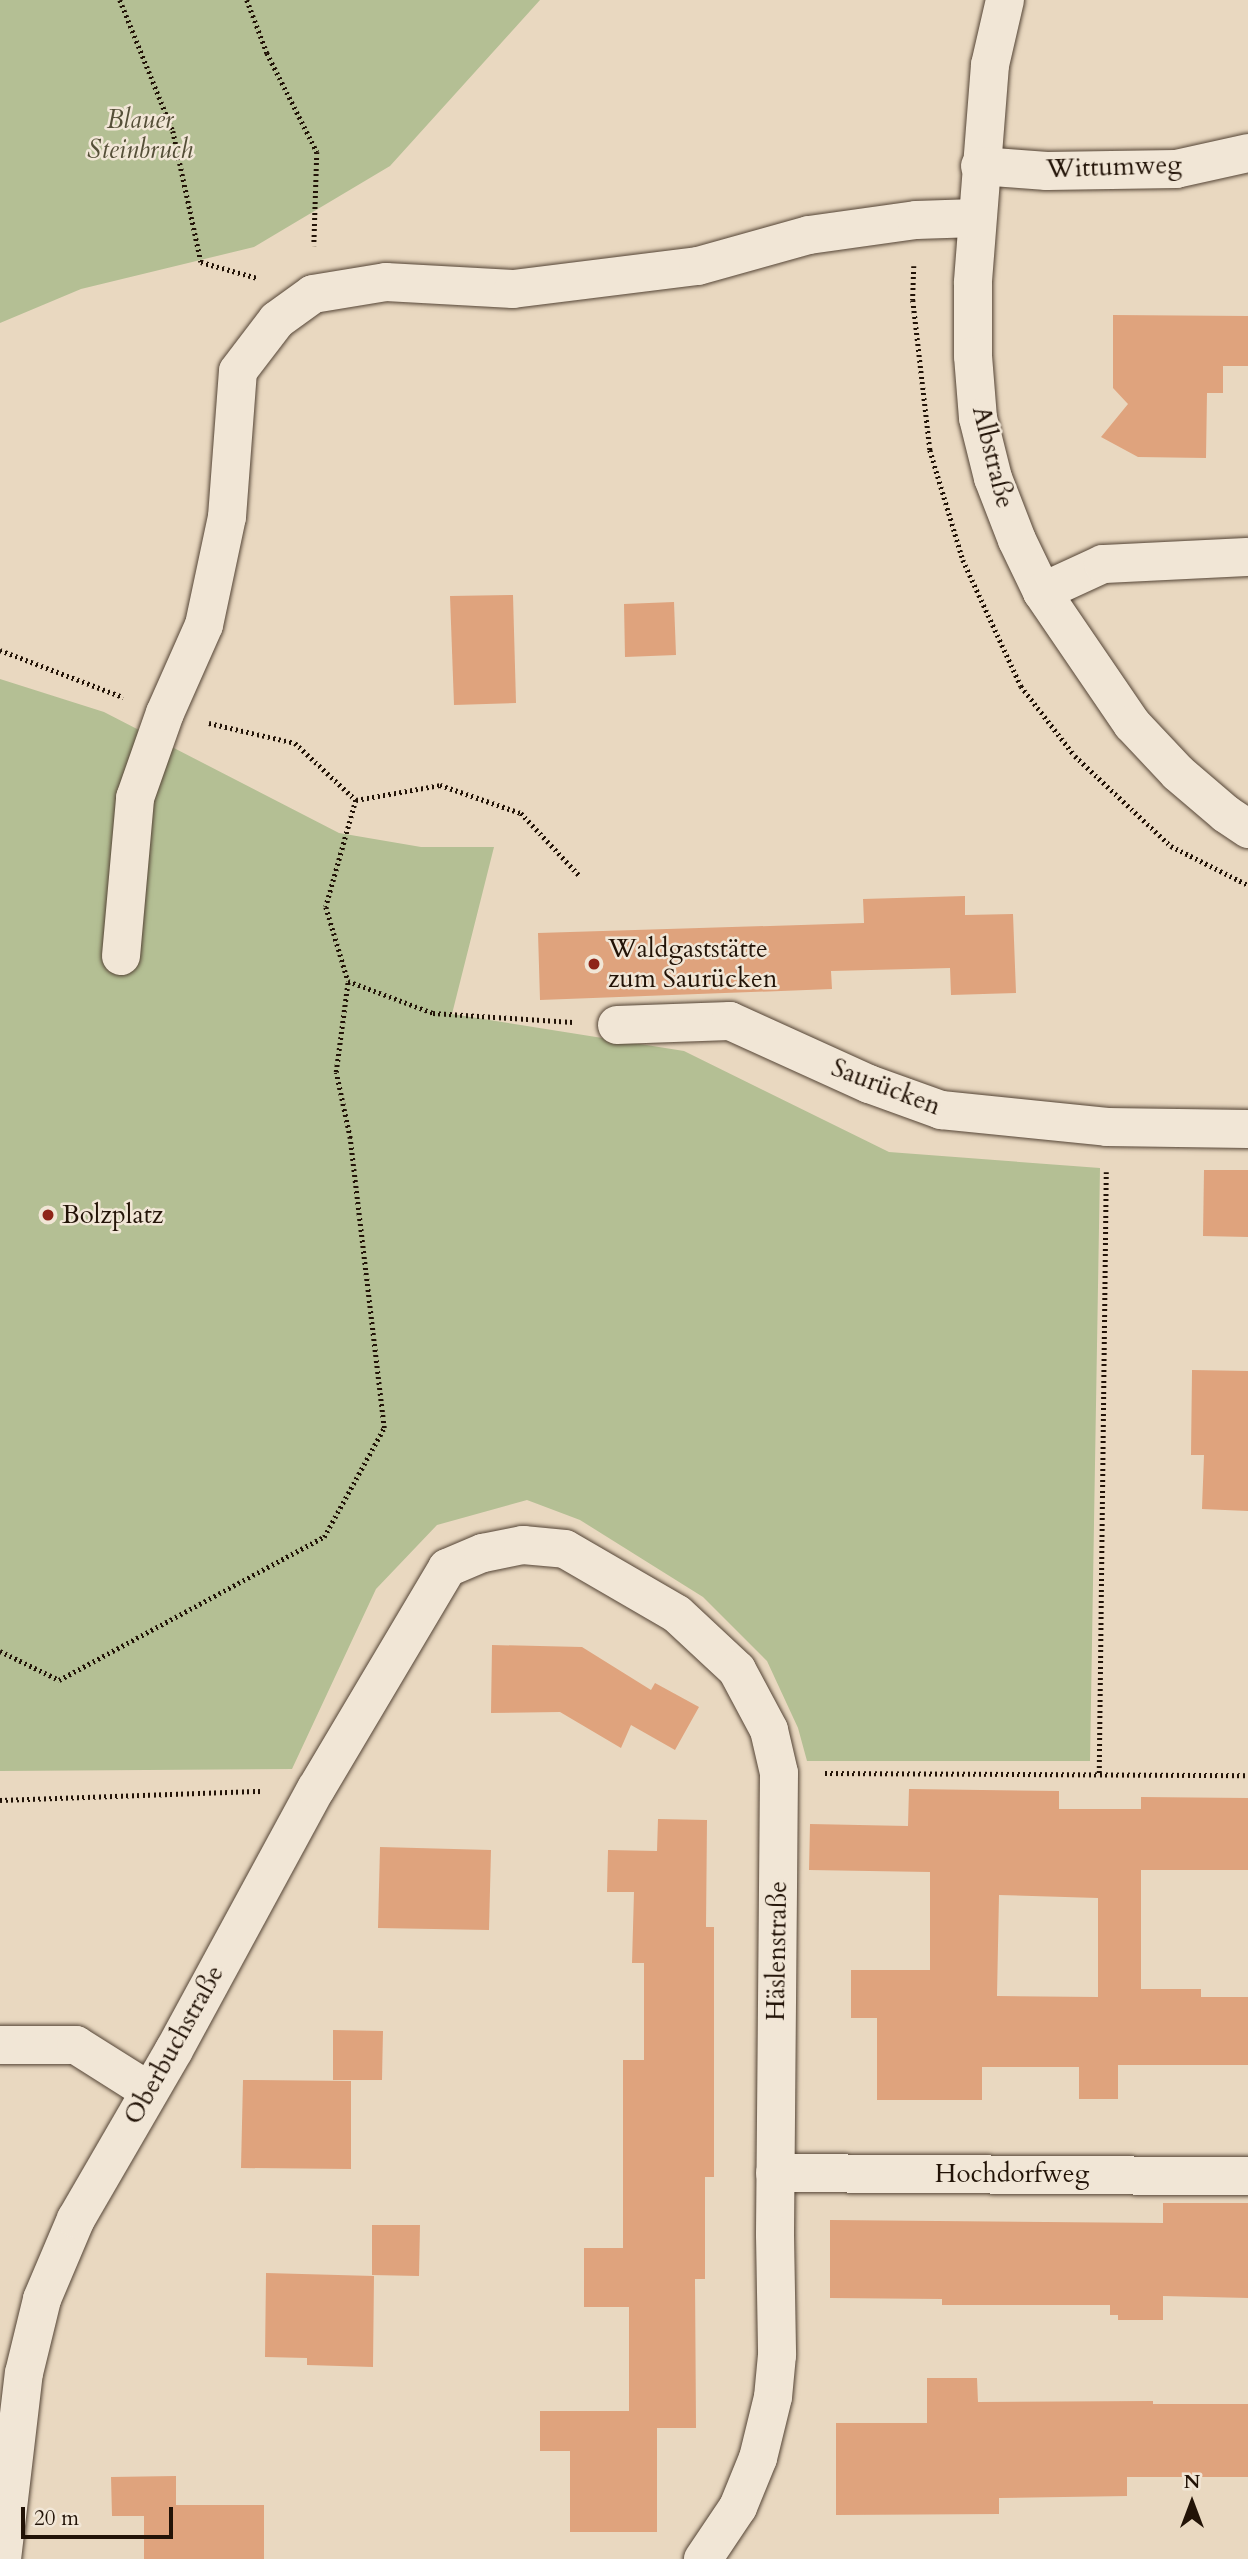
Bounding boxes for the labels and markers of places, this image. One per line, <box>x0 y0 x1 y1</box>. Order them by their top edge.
place label: Waldgaststätte zum Saurücken <box>608 933 777 995</box>
marker: Waldgaststätte zum Saurücken <box>586 956 602 972</box>
place label: Bolzplatz <box>62 1199 163 1231</box>
marker: Bolzplatz <box>40 1207 56 1223</box>

